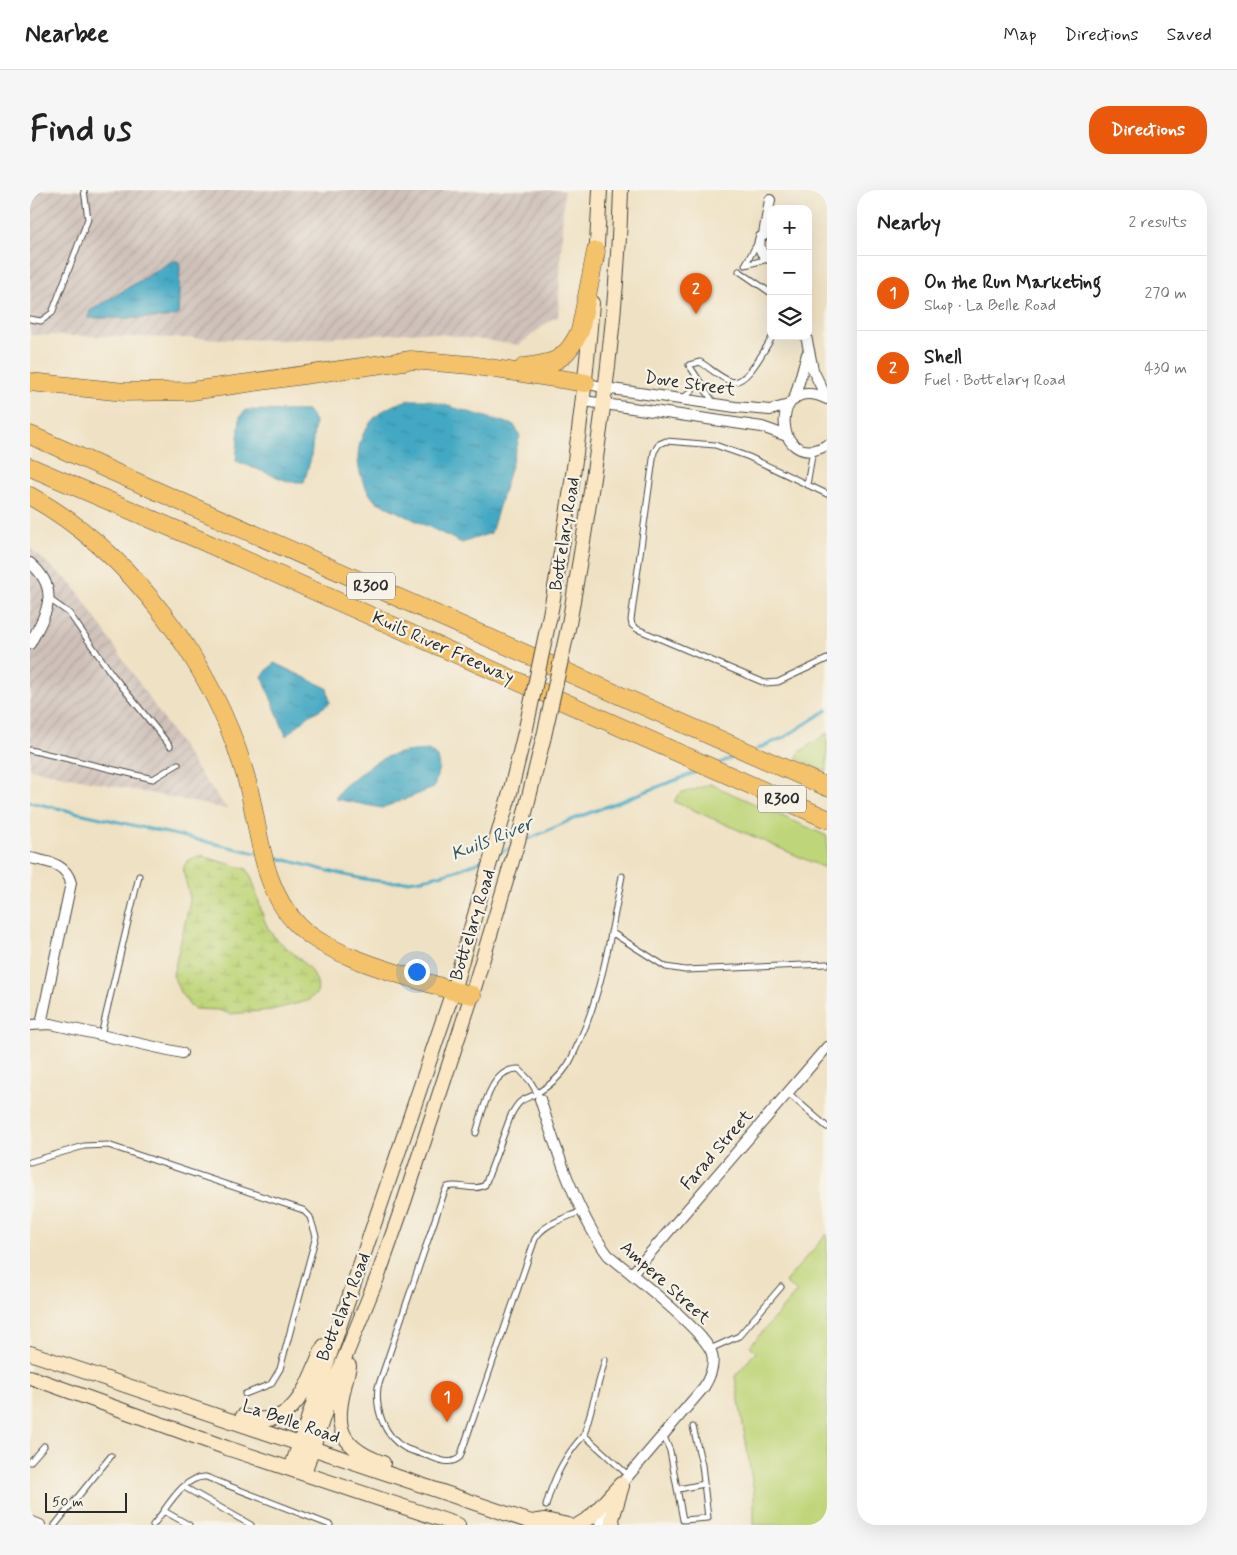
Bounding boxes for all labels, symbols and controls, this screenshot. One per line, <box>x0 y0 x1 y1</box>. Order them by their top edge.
text: Nearbee <box>25 19 109 50</box>
text: Map <box>1004 23 1037 47</box>
text: Directions <box>1065 23 1139 47</box>
text: Saved <box>1167 23 1212 47</box>
button: Directions <box>1089 106 1207 154</box>
text: Find us <box>30 107 132 153</box>
map controls <box>767 205 812 340</box>
button: + <box>767 205 812 250</box>
text: Nearby <box>877 209 941 237</box>
text: 2 results <box>1129 212 1187 233</box>
button: − <box>767 250 812 295</box>
text: On the Run Marketing <box>924 270 1101 295</box>
pin: 2 <box>680 273 712 314</box>
text: 1 <box>889 283 897 304</box>
text: 270 m <box>1144 283 1187 304</box>
button: layers <box>767 295 812 340</box>
text: Shop · La Belle Road <box>924 295 1056 316</box>
text: Shell <box>924 345 962 370</box>
text: 2 <box>889 358 897 379</box>
text: 430 m <box>1144 358 1187 379</box>
street label: Dove Street <box>643 366 737 402</box>
text: Fuel · Bottelary Road <box>924 370 1065 391</box>
street label: Bottelary Road <box>544 475 586 593</box>
road number: R300 <box>347 572 395 600</box>
street label: Kuils River Freeway <box>368 606 518 690</box>
road number: R300 <box>758 786 806 812</box>
water label: Kuils River <box>447 810 540 867</box>
street label: Bottelary Road <box>445 866 501 984</box>
your location <box>404 959 430 985</box>
street label: Farad Street <box>675 1104 759 1195</box>
street label: Ampere Street <box>615 1236 716 1330</box>
street label: Bottelary Road <box>311 1249 377 1365</box>
pin: 1 <box>431 1381 463 1422</box>
street label: La Belle Road <box>239 1394 343 1450</box>
scale bar <box>45 1490 128 1513</box>
text: 50 m <box>52 1493 83 1511</box>

